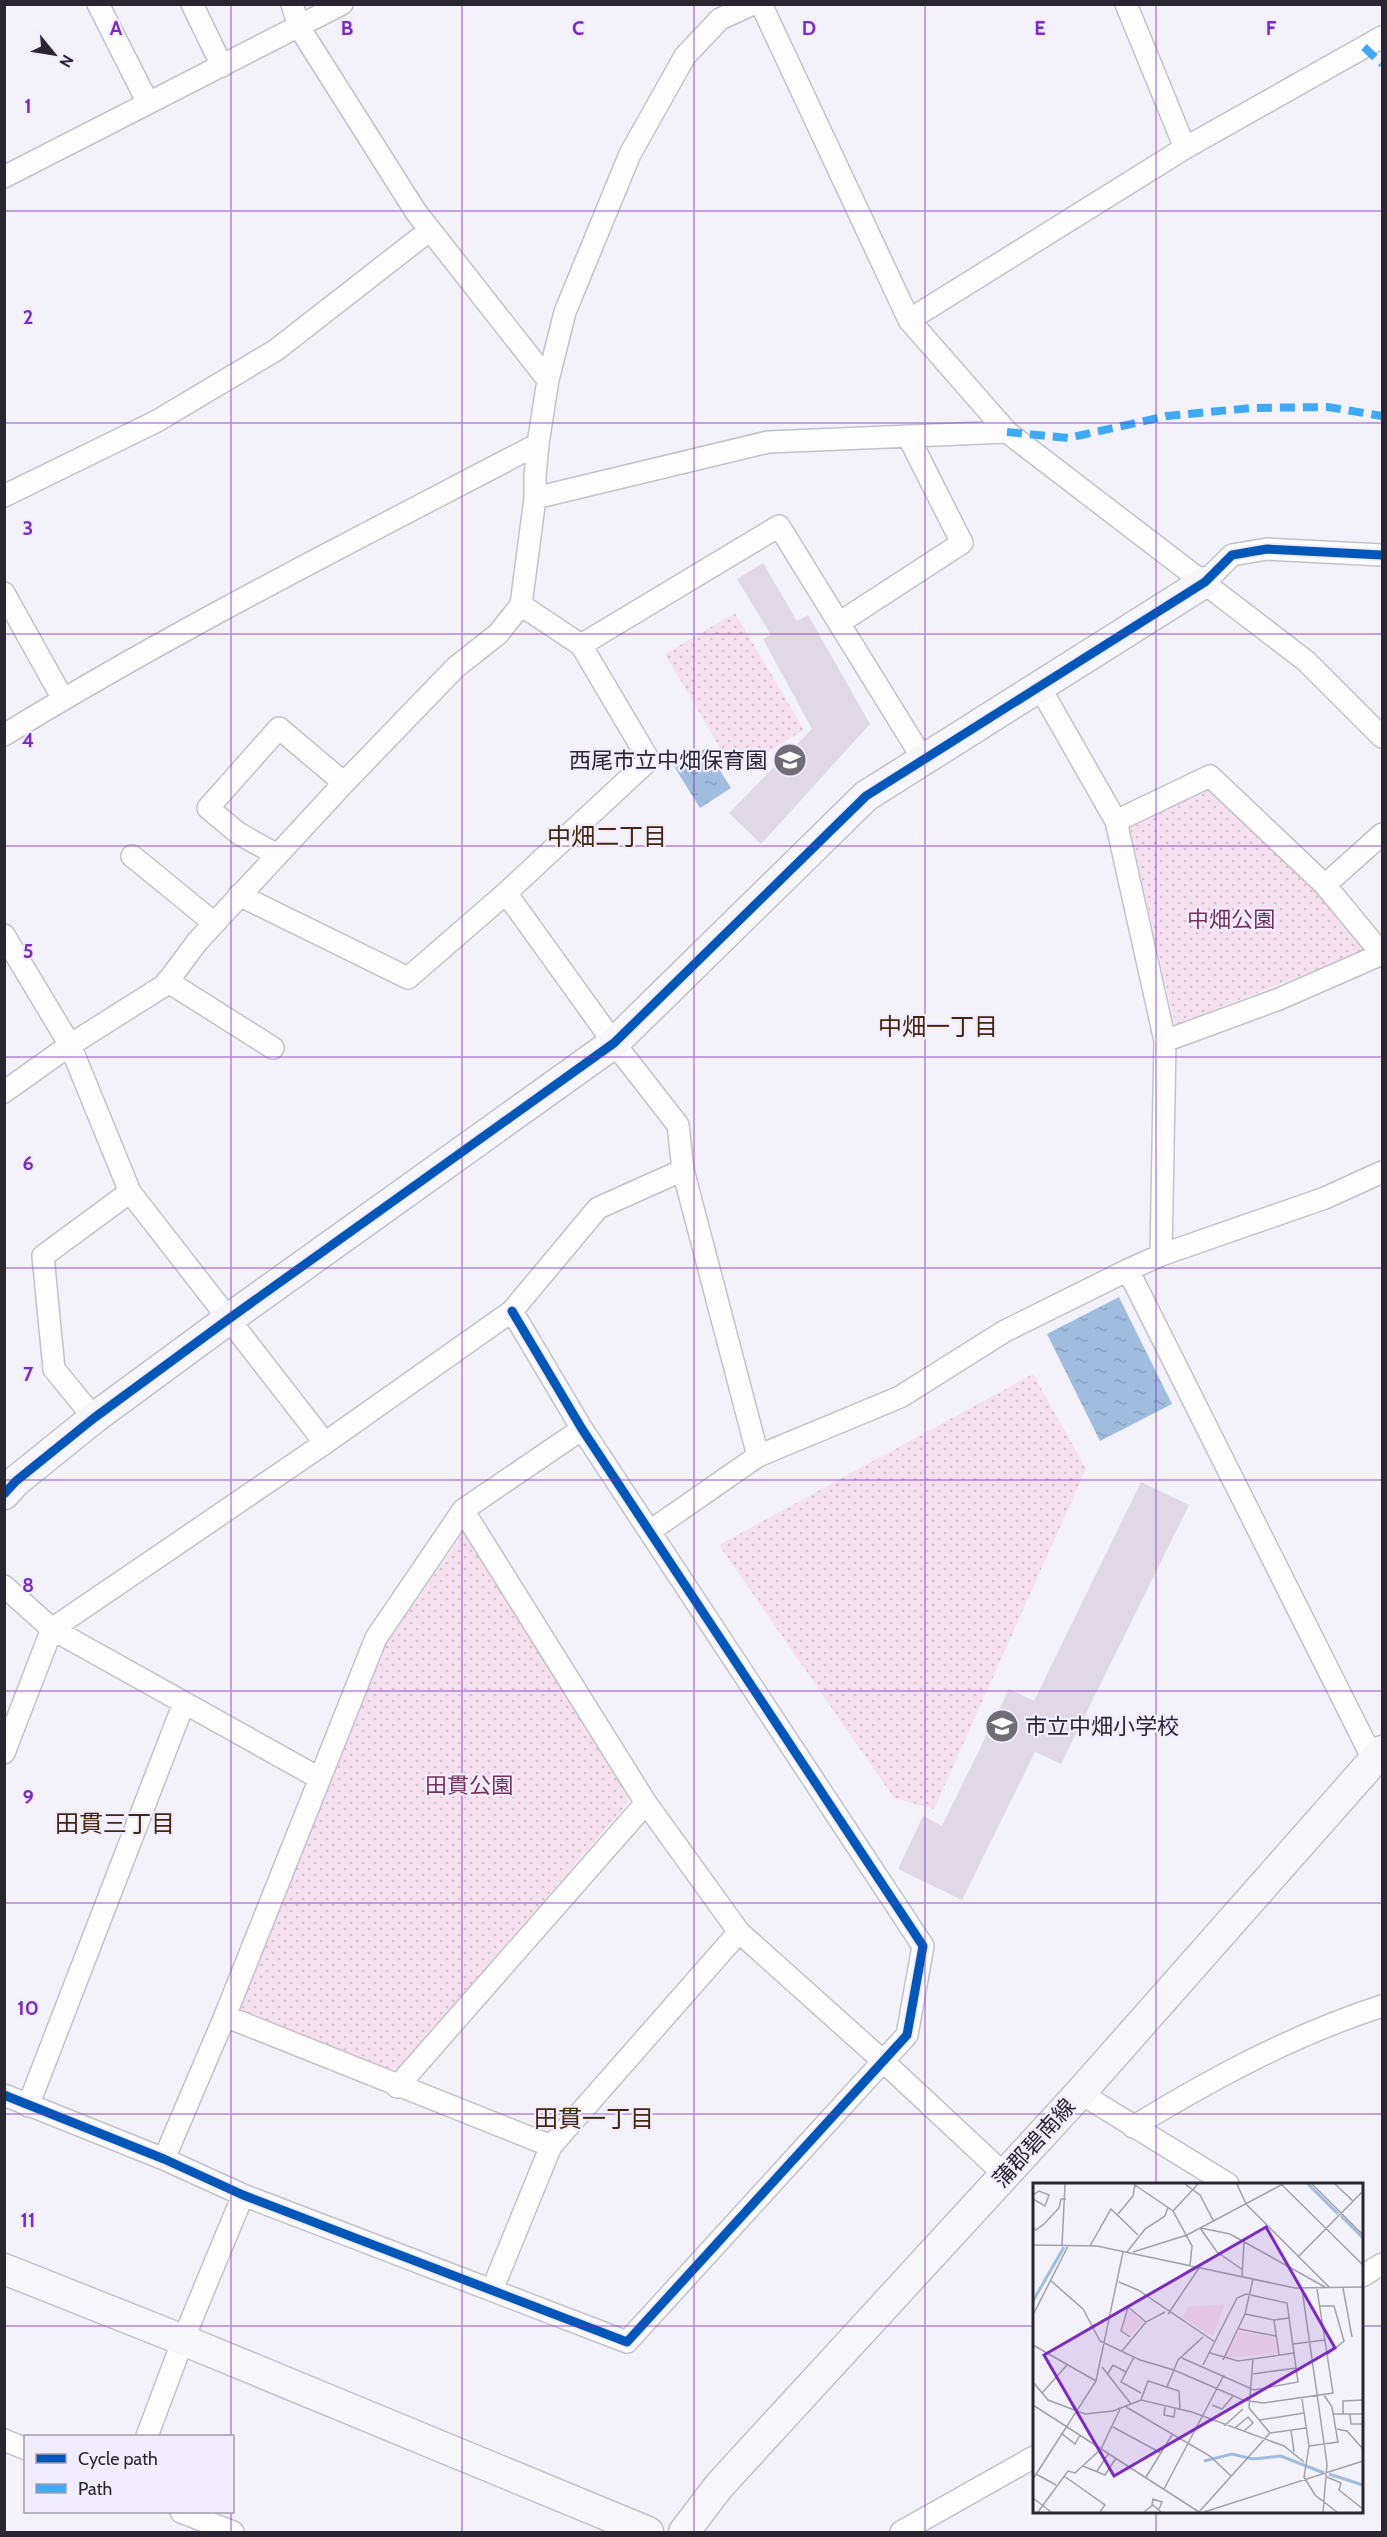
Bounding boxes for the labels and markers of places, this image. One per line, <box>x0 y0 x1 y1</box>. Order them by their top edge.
school or university icon: 西尾市立中畑保育園 <box>772 742 808 778</box>
place label: 西尾市立中畑保育園 <box>569 747 767 774</box>
school or university icon: 市立中畑小学校 <box>984 1708 1020 1744</box>
place label: 市立中畑小学校 <box>1025 1713 1179 1740</box>

